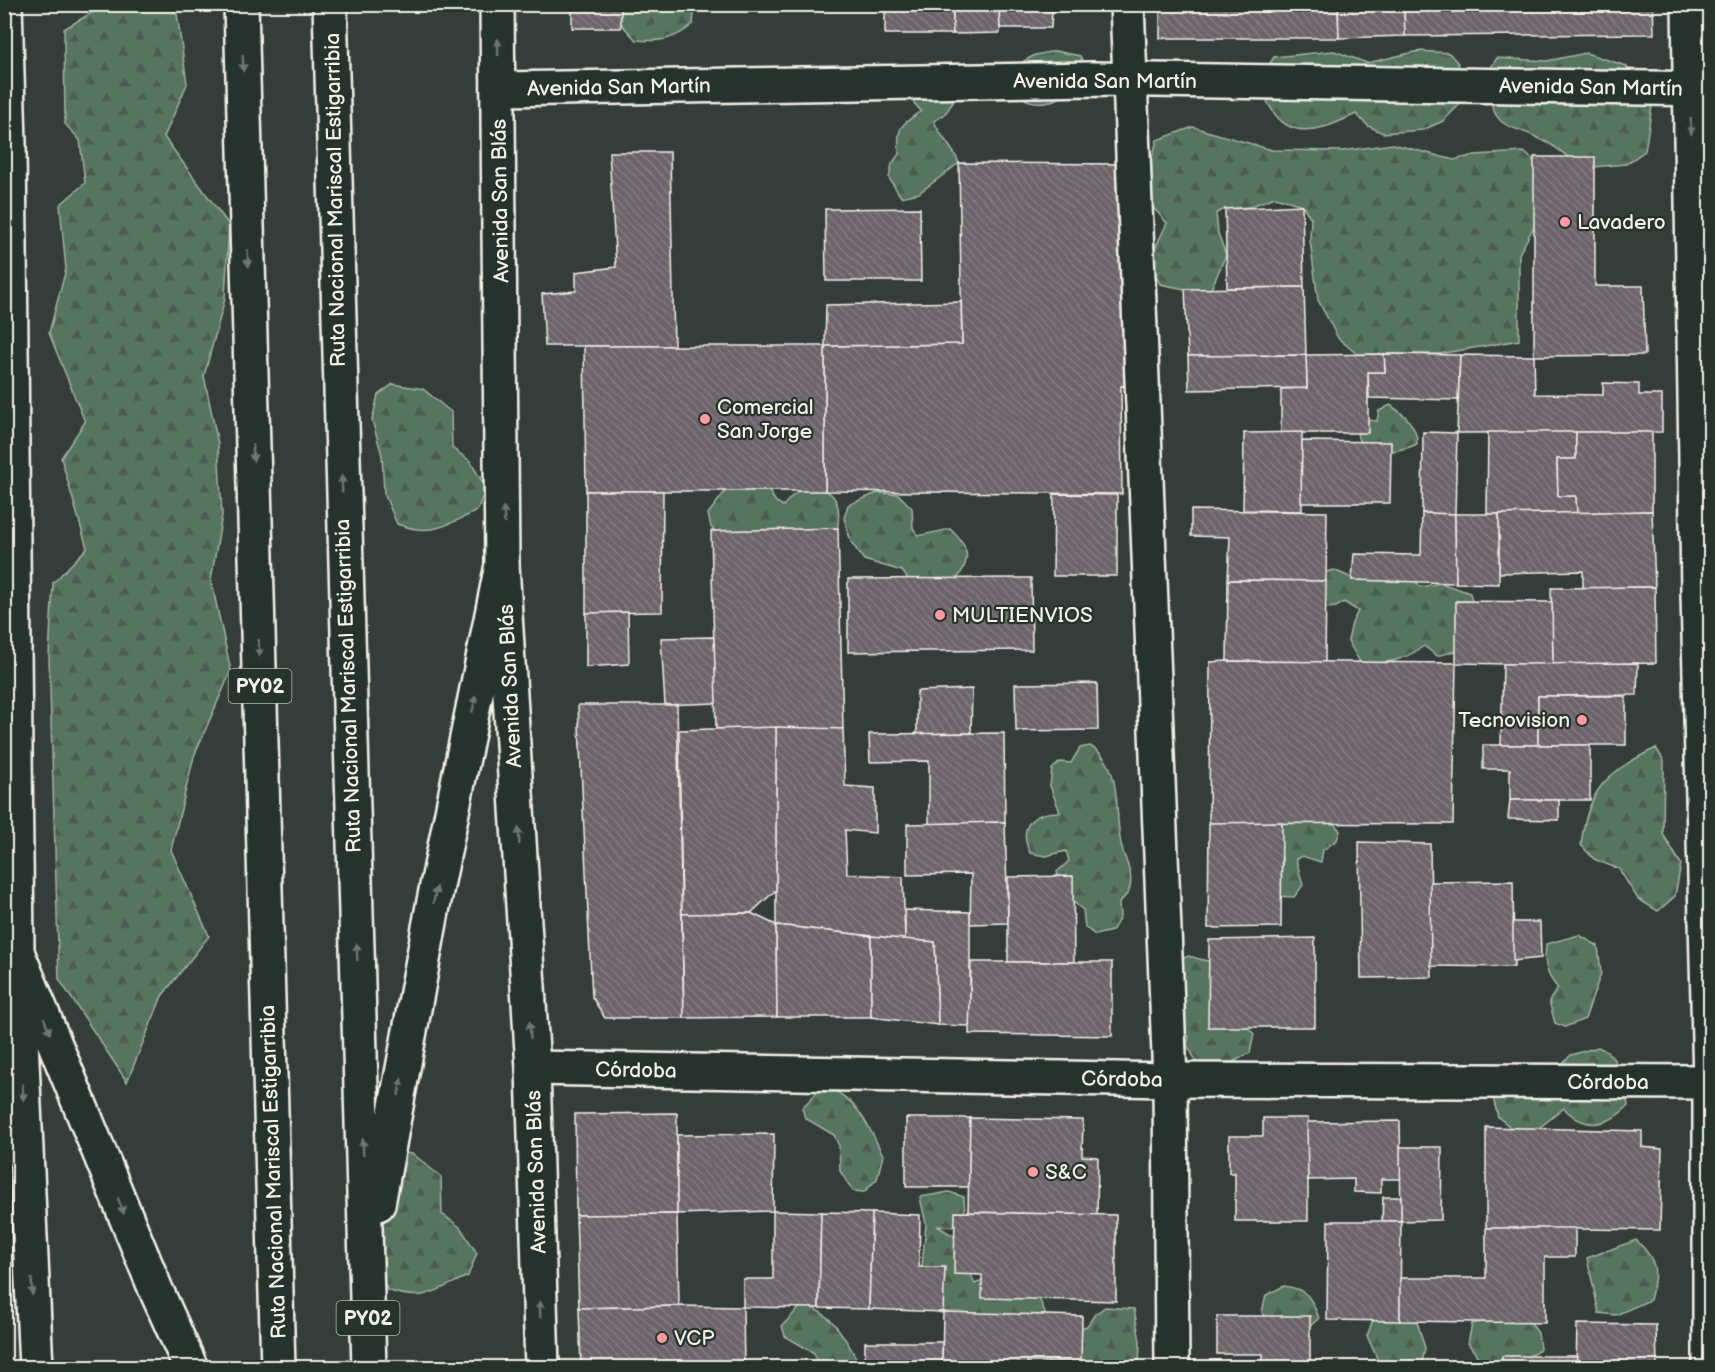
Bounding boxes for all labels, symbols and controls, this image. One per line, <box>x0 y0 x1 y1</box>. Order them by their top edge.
street label: Ruta Nacional Mariscal Estigarribia <box>320 33 351 367</box>
one-way arrow <box>494 37 503 56</box>
one-way arrow <box>238 53 248 72</box>
street label: Avenida San Martín <box>1013 69 1197 94</box>
street label: Avenida San Martín <box>527 73 711 102</box>
street label: Avenida San Martín <box>1499 73 1683 102</box>
one-way arrow <box>1686 116 1696 135</box>
street label: Avenida San Blás <box>487 119 514 283</box>
place label: Lavadero <box>1577 210 1666 235</box>
marker: Lavadero <box>1558 215 1572 229</box>
one-way arrow <box>243 248 253 267</box>
place label: Comercial San Jorge <box>717 395 814 444</box>
marker: Comercial San Jorge <box>698 412 712 426</box>
one-way arrow <box>249 443 258 462</box>
one-way arrow <box>337 474 346 493</box>
one-way arrow <box>499 506 509 525</box>
street label: Ruta Nacional Mariscal Estigarribia <box>330 518 367 854</box>
place label: MULTIENVIOS <box>952 603 1093 628</box>
street label: Avenida San Blás <box>494 604 527 768</box>
marker: MULTIENVIOS <box>933 608 947 622</box>
one-way arrow <box>254 638 264 657</box>
road number: PY02 <box>228 669 292 703</box>
one-way arrow <box>470 694 479 713</box>
place label: Tecnovision <box>1458 708 1570 733</box>
marker: Tecnovision <box>1575 713 1589 727</box>
one-way arrow <box>514 826 523 845</box>
one-way arrow <box>431 885 440 904</box>
one-way arrow <box>352 942 361 961</box>
street label: Ruta Nacional Mariscal Estigarribia <box>255 1004 292 1340</box>
one-way arrow <box>42 1017 52 1035</box>
one-way arrow <box>526 1021 535 1040</box>
street label: Córdoba <box>595 1057 677 1084</box>
street label: Córdoba <box>1081 1066 1163 1093</box>
street label: Córdoba <box>1567 1070 1649 1095</box>
one-way arrow <box>396 1077 405 1096</box>
one-way arrow <box>19 1082 28 1101</box>
street label: Avenida San Blás <box>521 1090 552 1254</box>
one-way arrow <box>358 1137 368 1156</box>
place label: S&C <box>1045 1160 1087 1185</box>
marker: S&C <box>1026 1165 1040 1179</box>
one-way arrow <box>117 1197 126 1215</box>
one-way arrow <box>28 1277 37 1296</box>
one-way arrow <box>535 1300 545 1319</box>
road number: PY02 <box>336 1301 400 1335</box>
place label: VCP <box>674 1326 715 1351</box>
marker: VCP <box>655 1331 669 1345</box>

